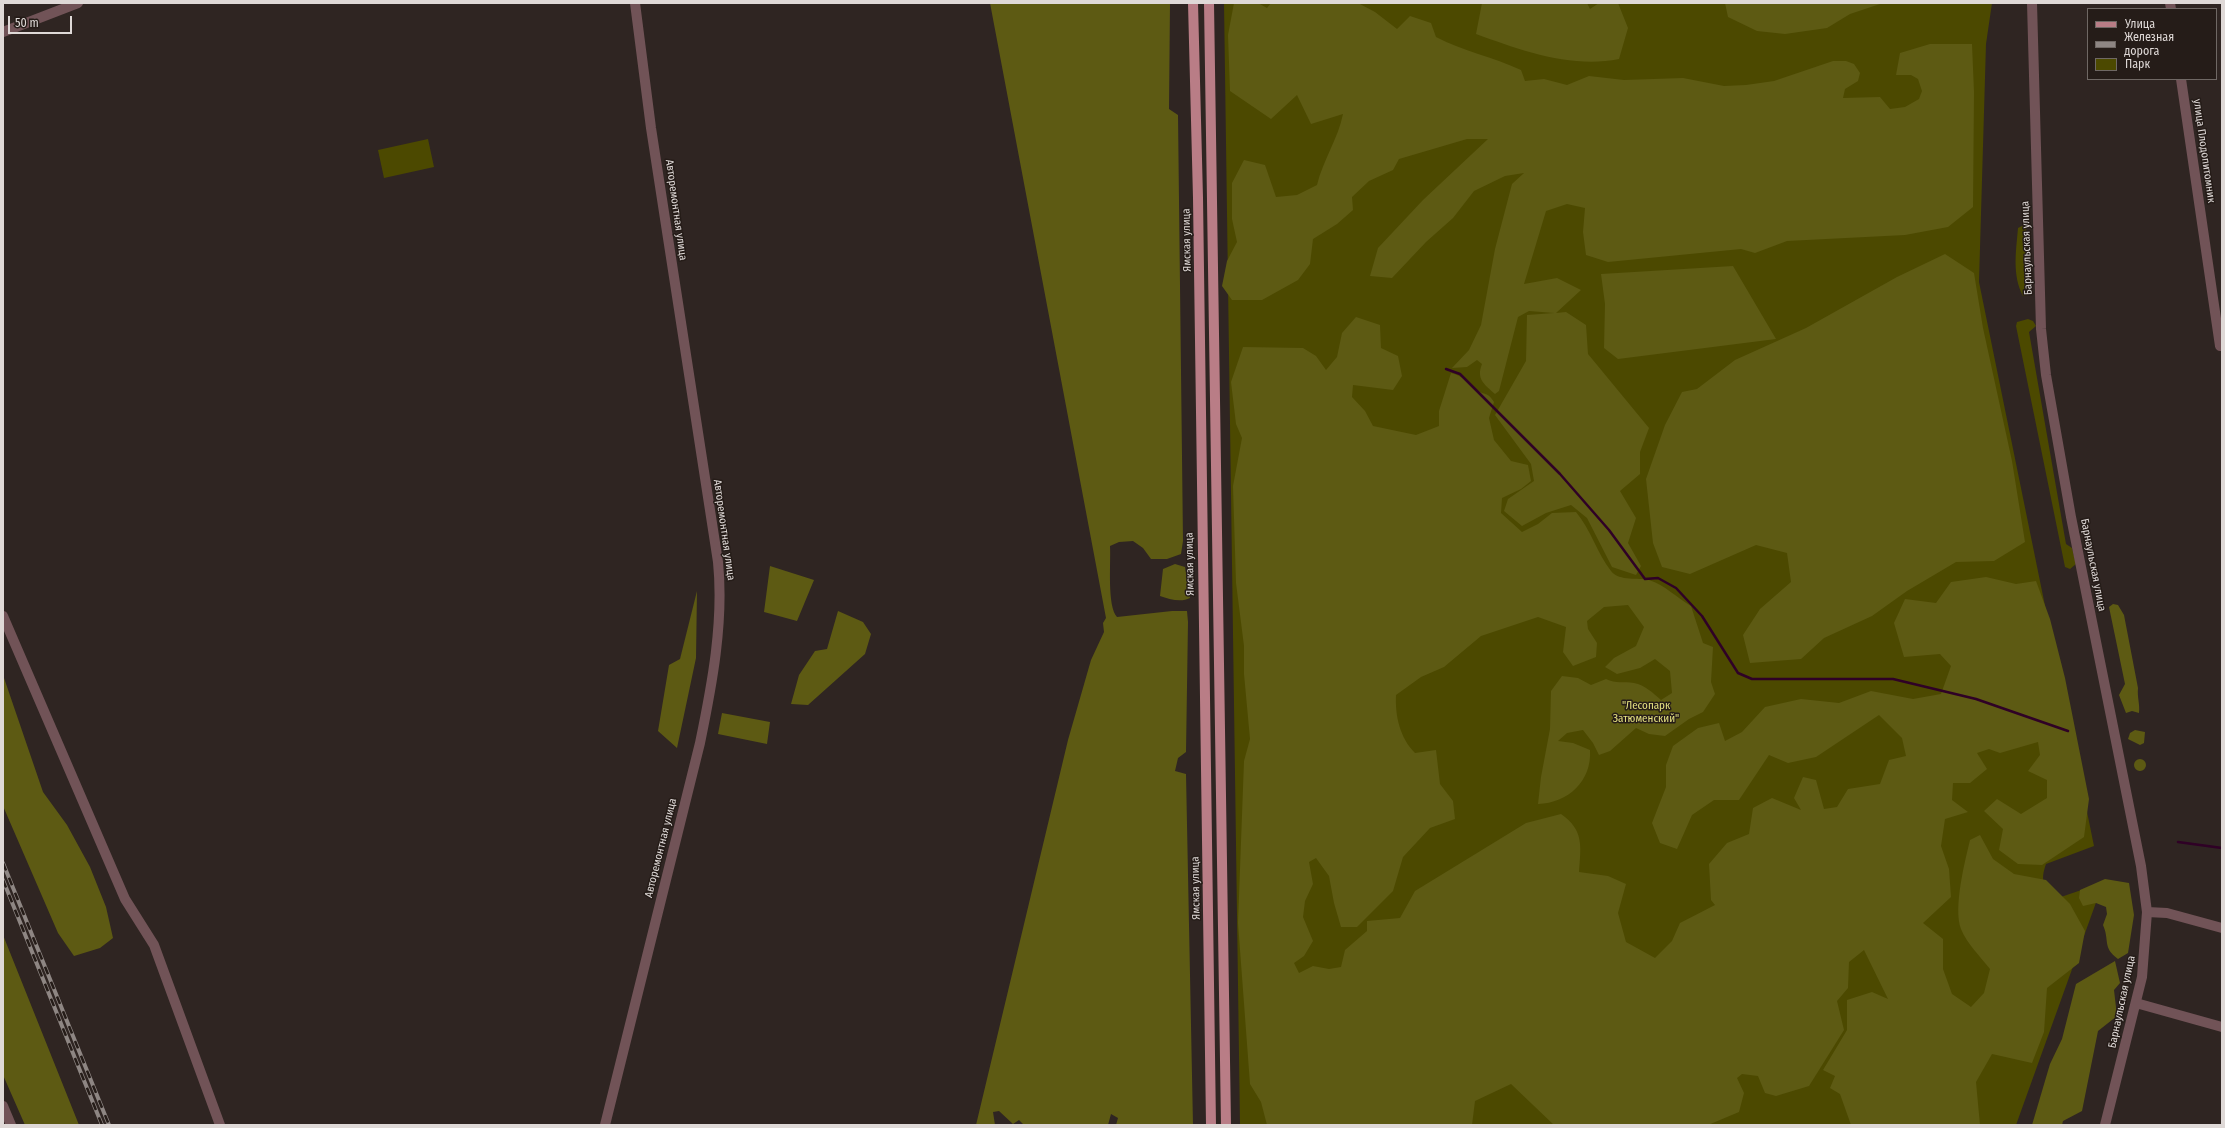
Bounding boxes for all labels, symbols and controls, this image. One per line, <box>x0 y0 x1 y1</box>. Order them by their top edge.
scale bar <box>10 8 74 34</box>
legend <box>2087 8 2217 80</box>
text: 50 m <box>15 16 39 30</box>
text: Улица <box>2125 17 2155 31</box>
text: Железная дорога <box>2124 30 2174 58</box>
text: Парк <box>2125 57 2150 71</box>
street label: улица Плодопитомник <box>2190 98 2218 204</box>
street label: Авторемонтная улица <box>662 159 690 261</box>
street label: Барнаульская улица <box>2019 201 2035 295</box>
street label: Ямская улица <box>1180 208 1194 272</box>
street label: Авторемонтная улица <box>710 479 738 581</box>
street label: Барнаульская улица <box>2078 517 2108 613</box>
street label: Ямская улица <box>1183 532 1197 596</box>
park label: "Лесопарк Затюменский" <box>1613 699 1679 725</box>
street label: Авторемонтная улица <box>642 797 680 899</box>
street label: Ямская улица <box>1189 856 1203 920</box>
street label: Барнаульская улица <box>2106 954 2138 1050</box>

